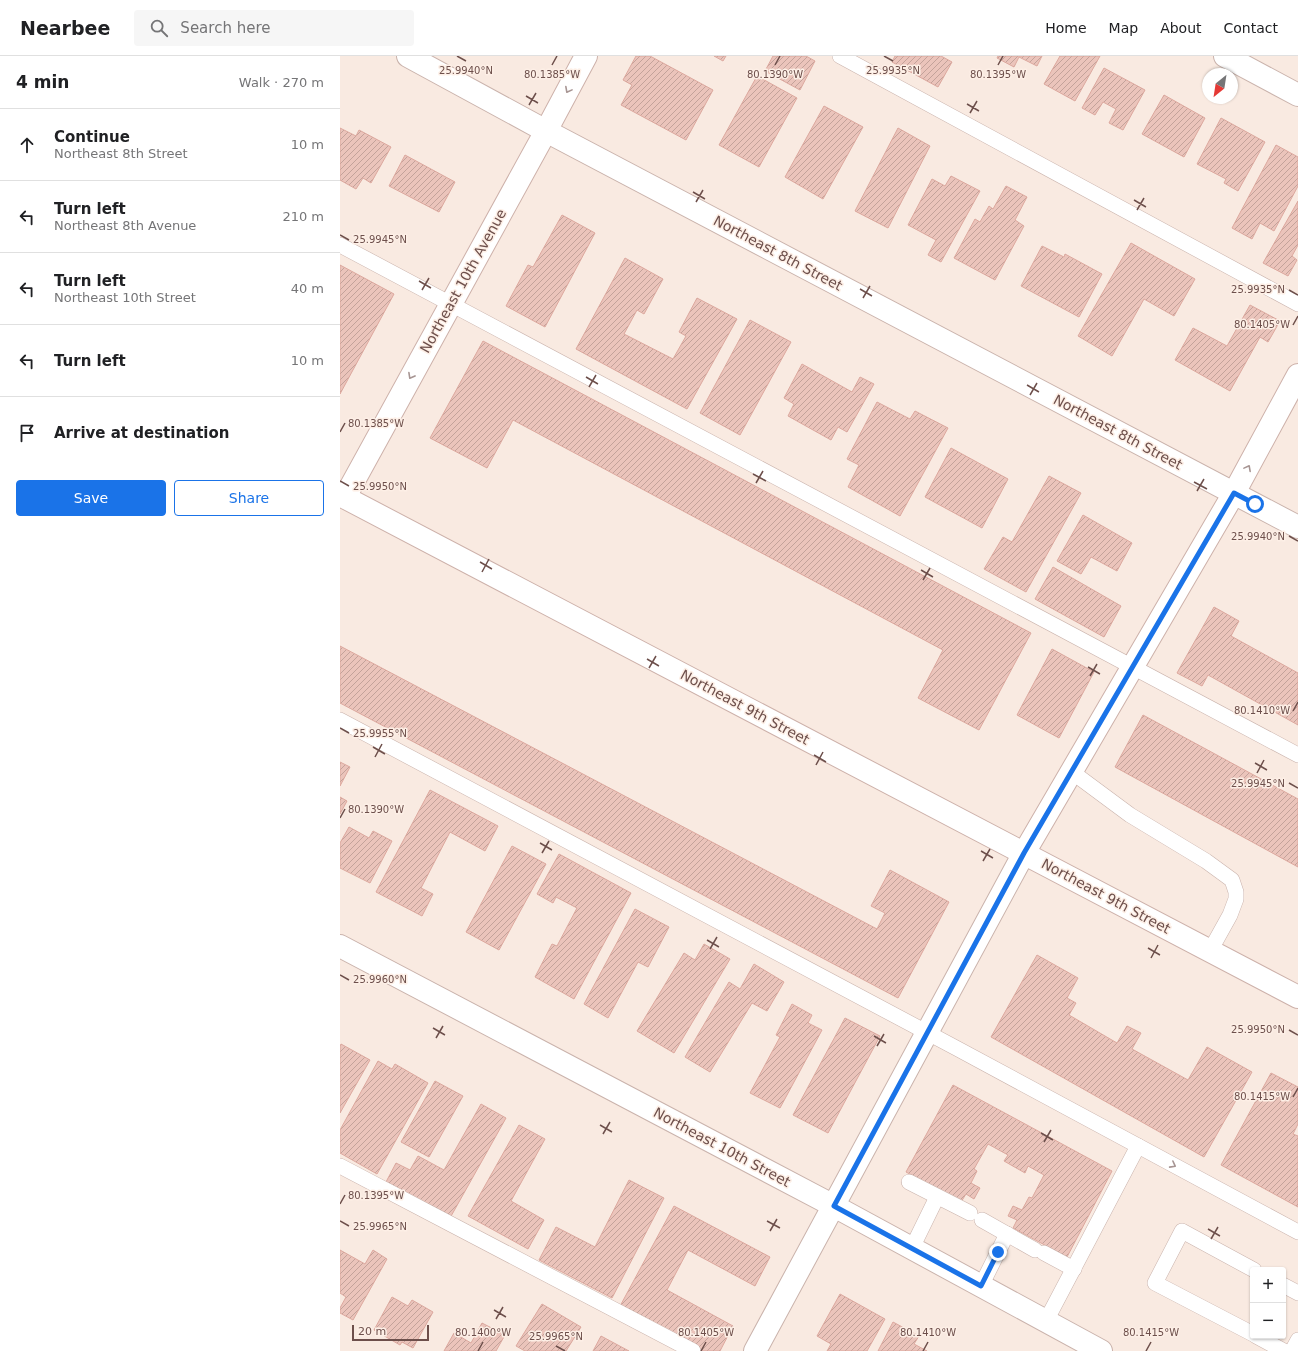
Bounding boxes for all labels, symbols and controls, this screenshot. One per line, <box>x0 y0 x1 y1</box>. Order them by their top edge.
search box <box>134 10 414 46</box>
text: Nearbee <box>20 17 110 39</box>
icon: search <box>148 17 170 39</box>
text: Search here <box>180 19 270 37</box>
text: Home <box>1045 20 1087 36</box>
text: Map <box>1109 20 1138 36</box>
text: About <box>1160 20 1202 36</box>
text: Contact <box>1224 20 1278 36</box>
text: 25.9940°N <box>439 65 493 76</box>
text: 25.9935°N <box>866 65 920 76</box>
north arrow <box>1202 68 1238 104</box>
text: 80.1385°W <box>524 69 580 80</box>
text: 80.1390°W <box>747 69 803 80</box>
text: 80.1395°W <box>970 69 1026 80</box>
text: 4 min <box>16 72 69 92</box>
text: Walk · 270 m <box>239 75 324 90</box>
one-way arrow <box>565 86 572 94</box>
text: Continue <box>54 128 130 146</box>
icon: ahead <box>16 134 38 156</box>
text: 10 m <box>291 137 324 152</box>
text: Northeast 8th Street <box>54 146 188 161</box>
text: Turn left <box>54 200 126 218</box>
icon: left <box>16 206 38 228</box>
street label: Northeast 10th Avenue <box>417 206 509 356</box>
text: 210 m <box>282 209 324 224</box>
street label: Northeast 8th Street <box>711 212 846 294</box>
text: Northeast 8th Avenue <box>54 218 196 233</box>
text: 25.9945°N <box>353 234 407 245</box>
text: Turn left <box>54 272 126 290</box>
icon: left <box>16 278 38 300</box>
text: 40 m <box>291 281 324 296</box>
text: 25.9935°N <box>1231 284 1285 295</box>
text: Northeast 10th Street <box>54 290 196 305</box>
text: 80.1405°W <box>1234 319 1290 330</box>
icon: left <box>16 350 38 372</box>
text: Turn left <box>54 352 126 370</box>
text: 10 m <box>291 353 324 368</box>
one-way arrow <box>408 372 416 379</box>
street label: Northeast 8th Street <box>1051 391 1186 473</box>
text: 80.1385°W <box>348 418 404 429</box>
icon: arrive <box>16 422 38 444</box>
text: Arrive at destination <box>54 424 229 442</box>
one-way arrow <box>1243 465 1250 473</box>
button: Save <box>16 480 166 516</box>
button: Share <box>174 480 324 516</box>
text: 25.9950°N <box>353 481 407 492</box>
route start <box>1246 495 1264 513</box>
text: 25.9940°N <box>1231 531 1285 542</box>
street label: Northeast 9th Street <box>678 666 813 748</box>
text: 80.1410°W <box>1234 705 1290 716</box>
text: 25.9955°N <box>353 728 407 739</box>
text: 25.9945°N <box>1231 778 1285 789</box>
text: 80.1390°W <box>348 804 404 815</box>
street label: Northeast 9th Street <box>1039 855 1174 937</box>
text: 25.9960°N <box>353 974 407 985</box>
text: 25.9950°N <box>1231 1024 1285 1035</box>
text: 80.1415°W <box>1234 1091 1290 1102</box>
street label: Northeast 10th Street <box>651 1104 794 1190</box>
one-way arrow <box>1169 1160 1176 1167</box>
text: 80.1395°W <box>348 1190 404 1201</box>
text: 25.9965°N <box>353 1221 407 1232</box>
route end <box>989 1243 1007 1261</box>
map controls <box>1250 1267 1286 1339</box>
button: + <box>1250 1267 1286 1303</box>
button: − <box>1250 1303 1286 1339</box>
scale bar <box>352 1323 429 1342</box>
text: 20 m <box>358 1325 386 1338</box>
text: 80.1400°W <box>455 1327 511 1338</box>
text: 80.1405°W <box>678 1327 734 1338</box>
text: 80.1410°W <box>900 1327 956 1338</box>
text: 80.1415°W <box>1123 1327 1179 1338</box>
text: 25.9965°N <box>529 1331 583 1342</box>

